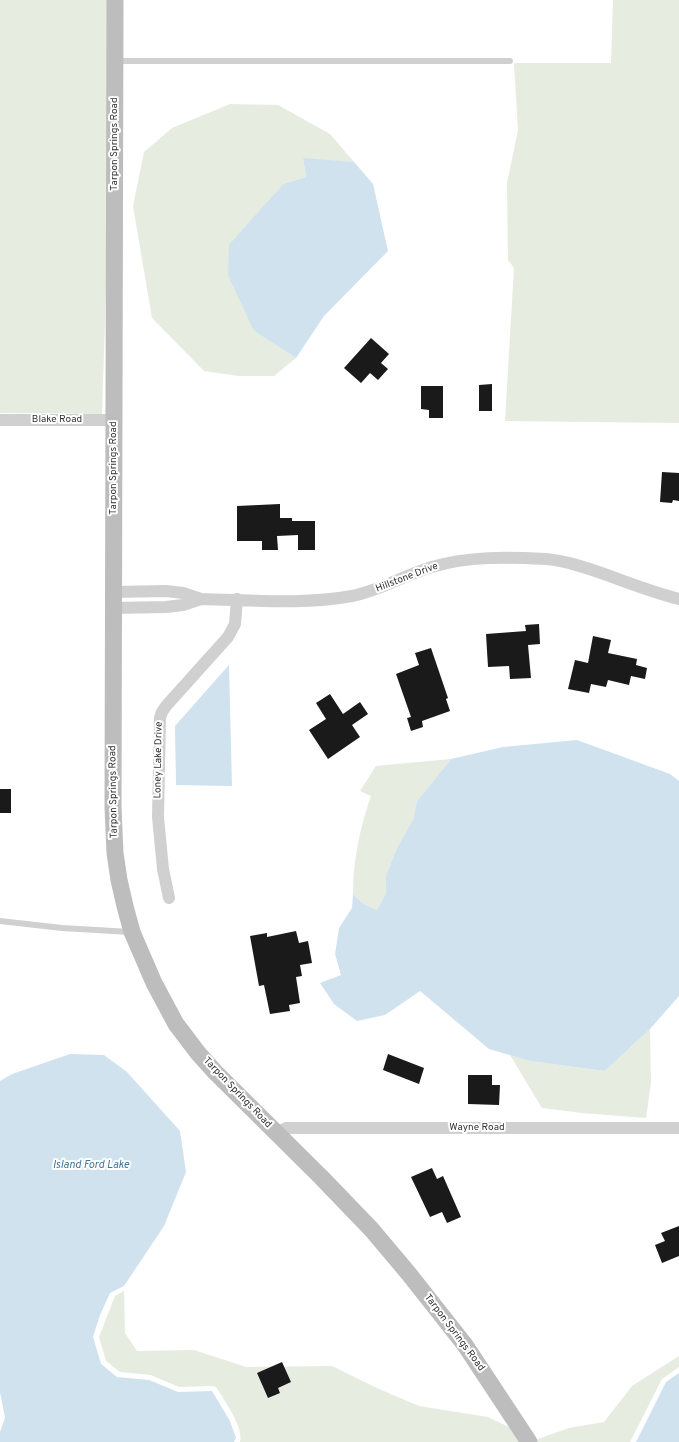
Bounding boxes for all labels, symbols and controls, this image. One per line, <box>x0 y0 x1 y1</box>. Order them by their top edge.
street label: Tarpon Springs Road <box>109 97 121 191</box>
street label: Blake Road <box>32 414 82 426</box>
street label: Tarpon Springs Road <box>108 421 120 515</box>
street label: Hillstone Drive <box>374 561 440 595</box>
street label: Loney Lake Drive <box>152 721 166 799</box>
street label: Tarpon Springs Road <box>107 745 121 839</box>
street label: Tarpon Springs Road <box>200 1055 274 1131</box>
street label: Wayne Road <box>449 1122 505 1134</box>
water label: Island Ford Lake <box>53 1159 129 1173</box>
street label: Tarpon Springs Road <box>421 1292 487 1374</box>

